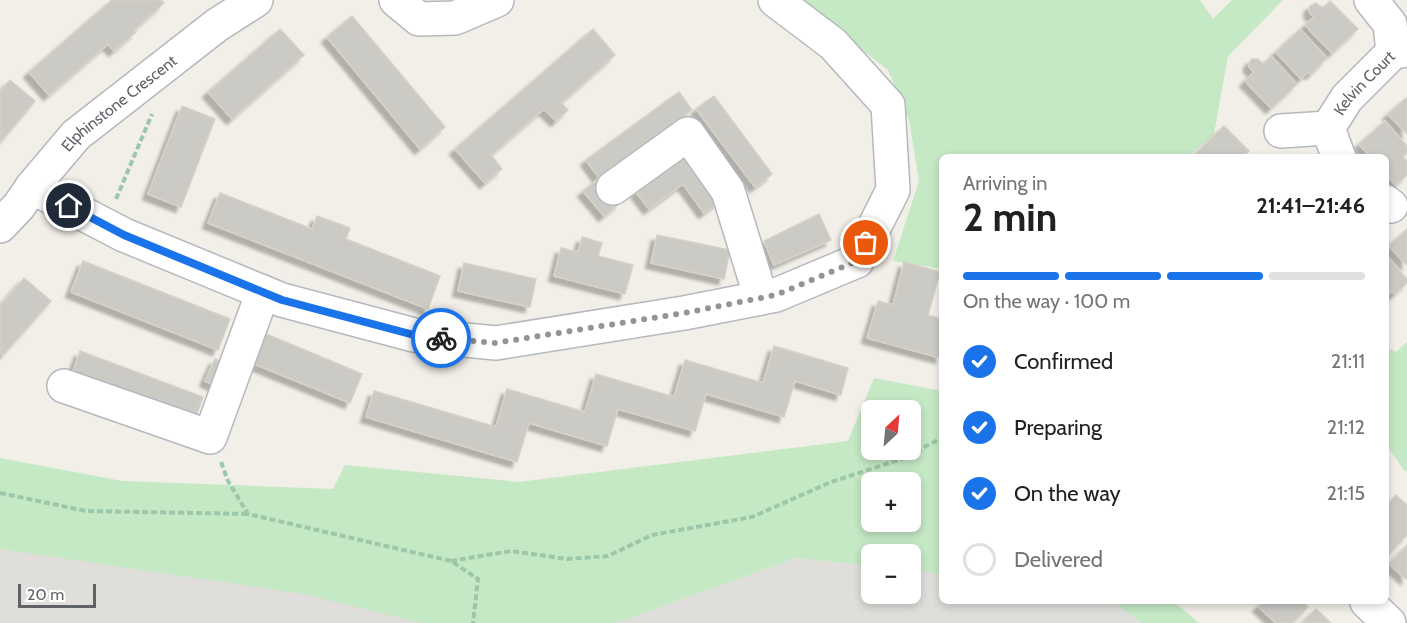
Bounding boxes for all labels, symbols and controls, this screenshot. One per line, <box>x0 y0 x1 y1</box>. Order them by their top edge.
street label: Kelvin Court <box>1329 46 1399 118</box>
street label: Elphinstone Crescent <box>57 50 181 155</box>
text: Arriving in <box>963 171 1047 195</box>
pin <box>43 180 94 231</box>
icon: home <box>52 189 85 222</box>
text: 21:41–21:46 <box>1256 192 1365 219</box>
text: 2 min <box>963 193 1057 241</box>
pin <box>840 217 891 268</box>
icon: bag <box>849 226 882 259</box>
text: On the way · 100 m <box>963 289 1130 313</box>
courier <box>411 308 471 368</box>
icon: bike <box>425 322 458 355</box>
icon: check <box>963 345 996 378</box>
text: Confirmed <box>1014 348 1113 375</box>
text: 21:11 <box>1331 349 1365 373</box>
north arrow <box>861 400 921 460</box>
map controls <box>861 400 921 604</box>
icon: check <box>963 411 996 444</box>
text: Preparing <box>1014 414 1102 441</box>
text: 21:12 <box>1327 415 1365 439</box>
button: + <box>861 472 921 532</box>
icon: check <box>963 477 996 510</box>
text: On the way <box>1014 480 1121 507</box>
text: 21:15 <box>1327 481 1365 505</box>
button: − <box>861 544 921 604</box>
text: Delivered <box>1014 546 1103 573</box>
scale bar <box>18 581 96 608</box>
text: 20 m <box>27 585 64 604</box>

